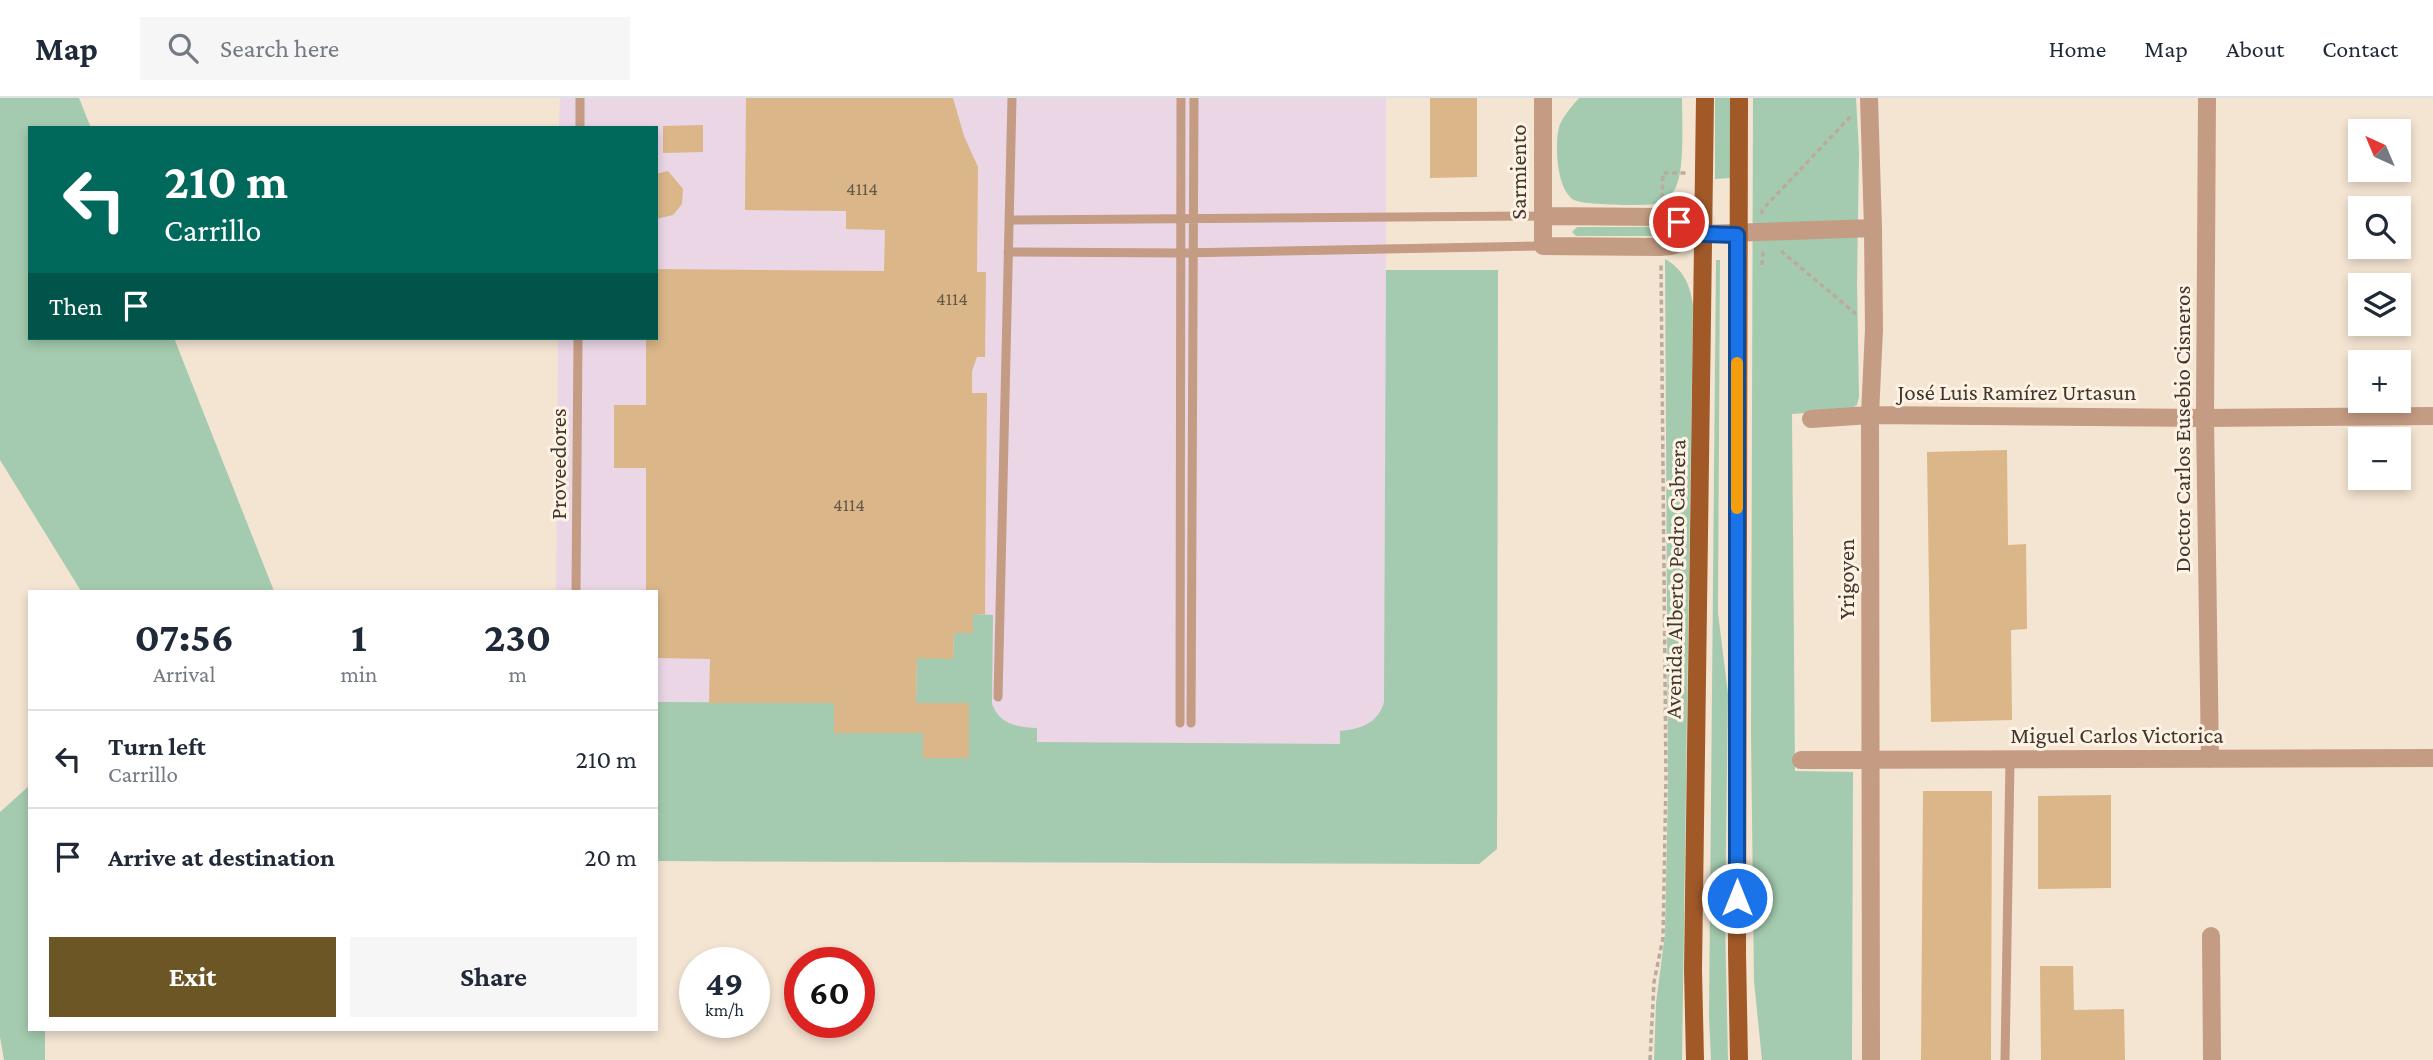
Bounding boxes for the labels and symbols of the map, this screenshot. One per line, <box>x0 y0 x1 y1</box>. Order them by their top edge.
north arrow <box>2348 119 2412 182</box>
street label: Sarmiento <box>1505 124 1531 220</box>
house number: 4114 <box>846 178 878 199</box>
pin <box>1649 192 1709 252</box>
street label: Doctor Carlos Eusebio Cisneros <box>2169 286 2195 572</box>
house number: 4114 <box>936 288 968 309</box>
street label: José Luis Ramírez Urtasun <box>1896 379 2136 405</box>
street label: Proveedores <box>545 408 571 520</box>
street label: Avenida Alberto Pedro Cabrera <box>1660 439 1690 719</box>
house number: 4114 <box>833 494 865 515</box>
street label: Yrigoyen <box>1833 539 1859 619</box>
street label: Miguel Carlos Victorica <box>2010 722 2224 748</box>
position arrow <box>1700 861 1774 935</box>
speed limit sign: 60 <box>784 947 875 1038</box>

